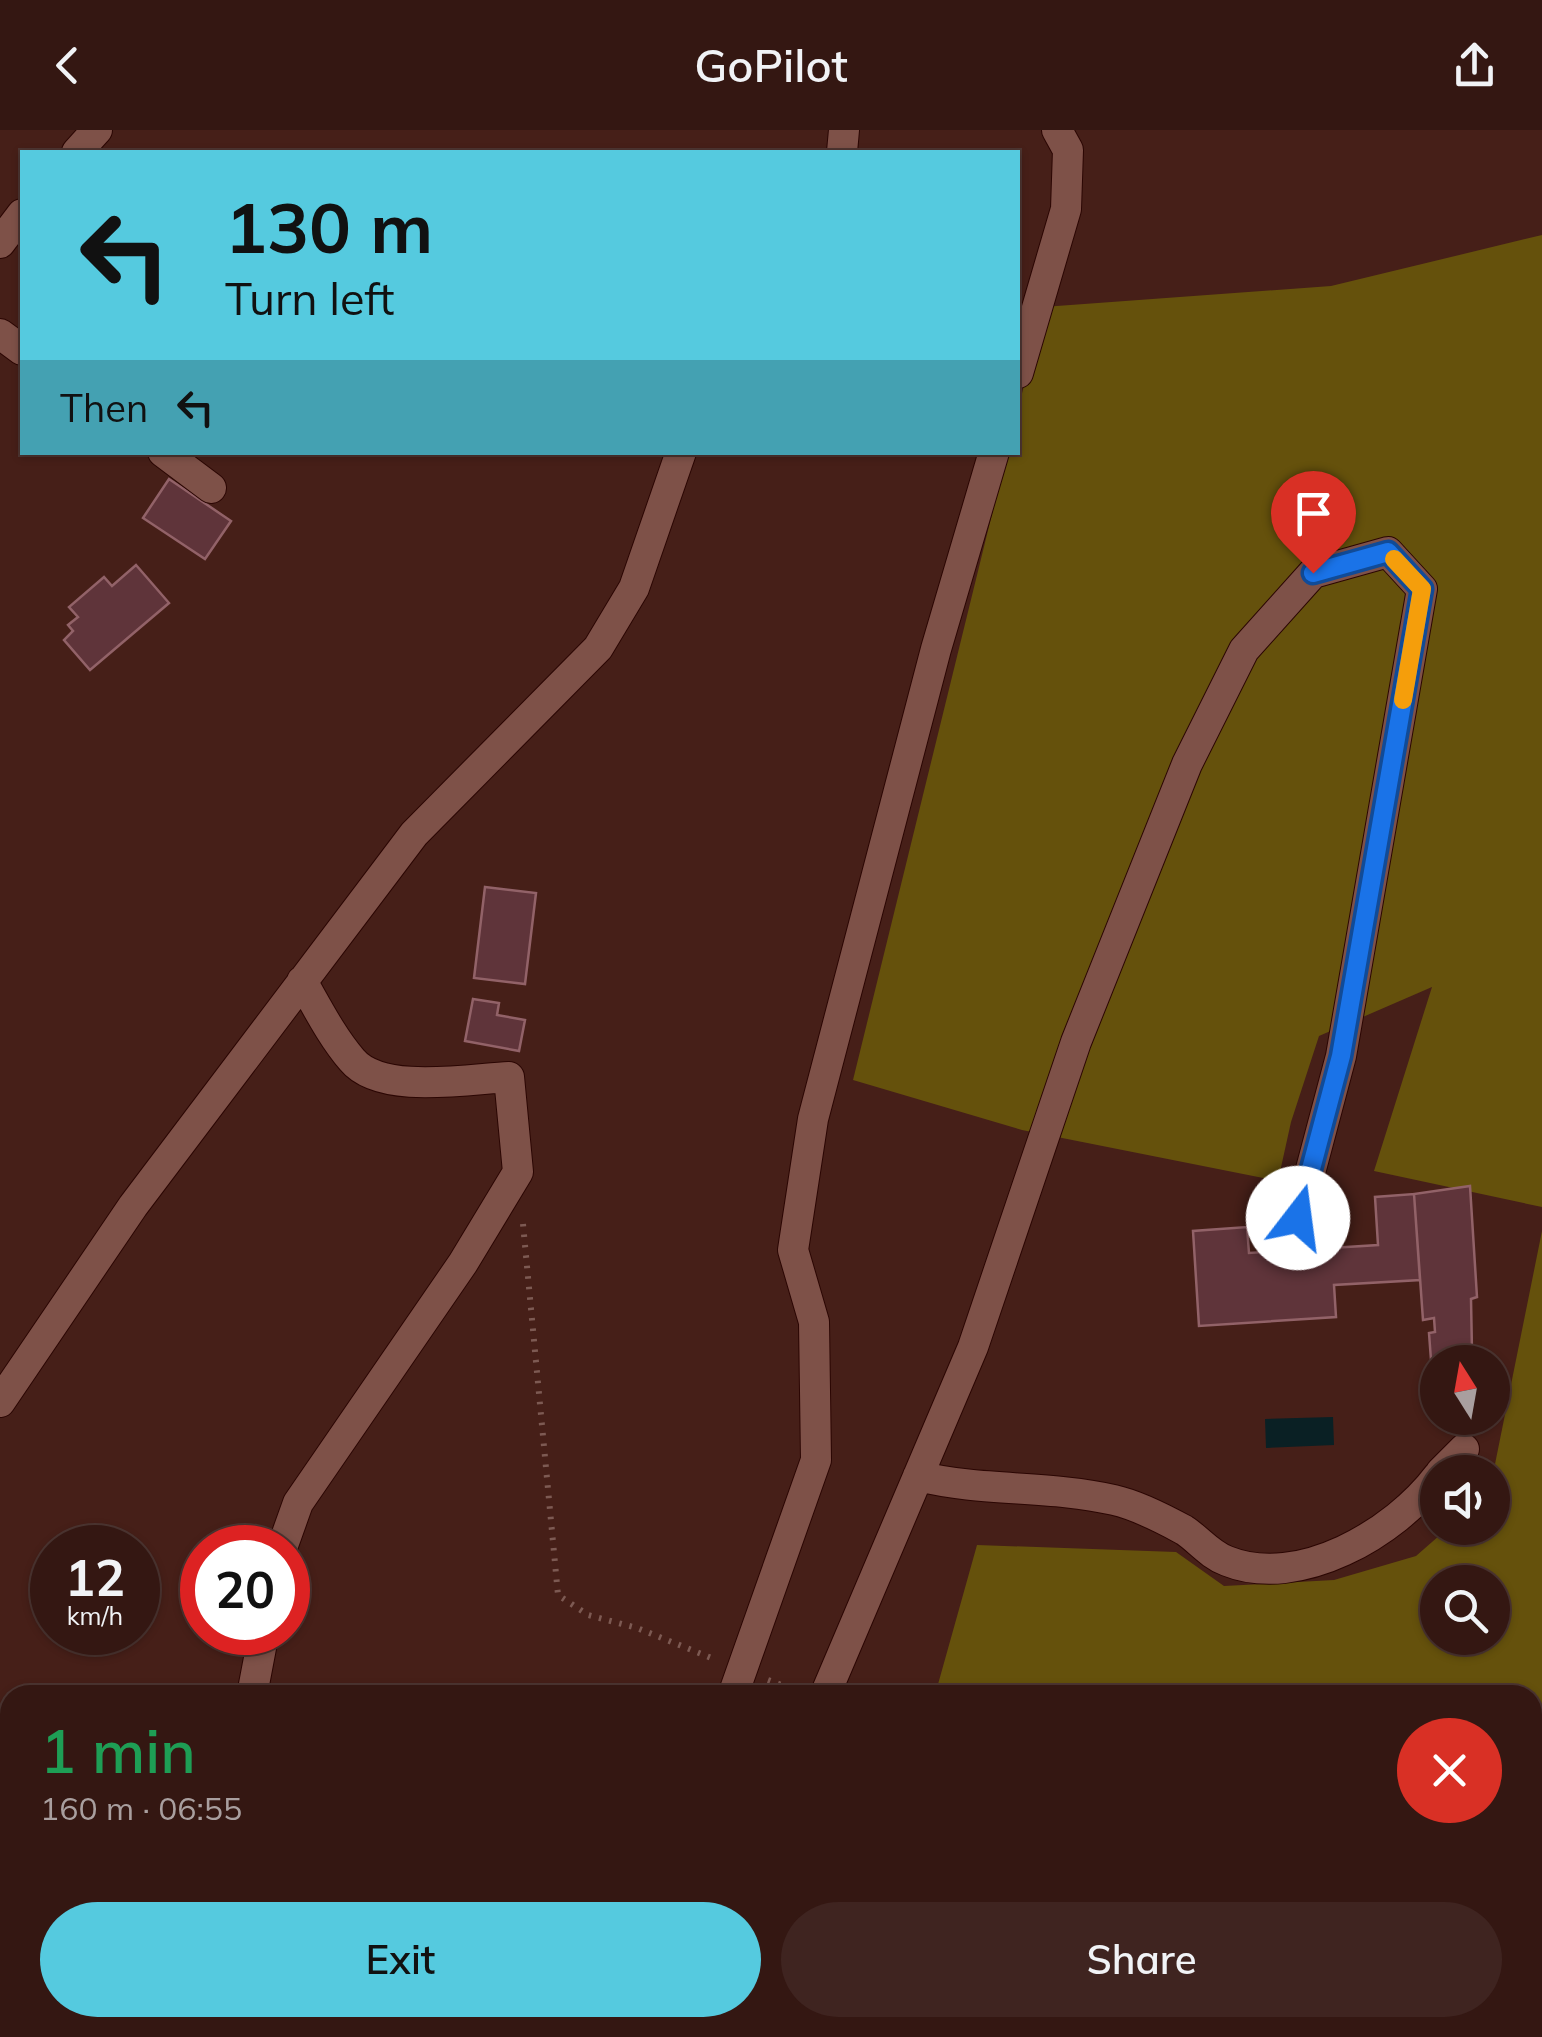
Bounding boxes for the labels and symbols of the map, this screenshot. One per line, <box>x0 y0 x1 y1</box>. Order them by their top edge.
pin <box>1271 471 1356 574</box>
position arrow <box>1246 1166 1350 1270</box>
north arrow <box>1420 1345 1510 1435</box>
speed limit sign: 20 <box>180 1525 310 1655</box>

